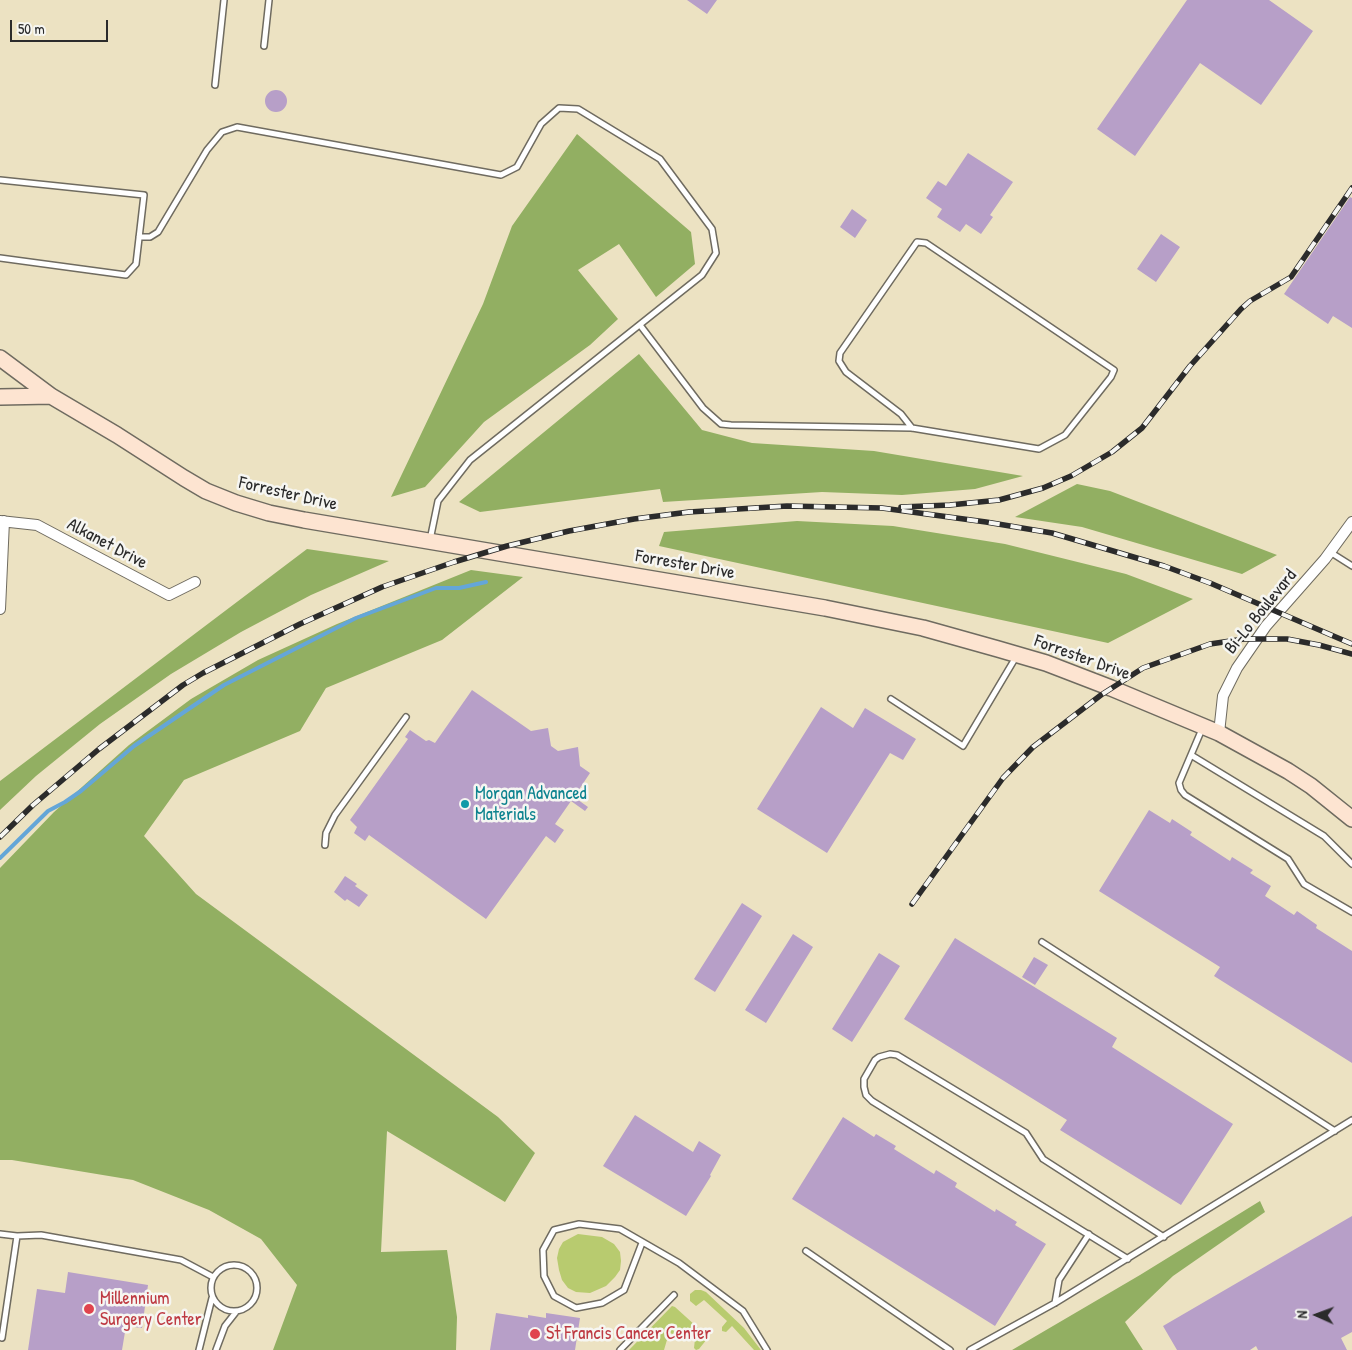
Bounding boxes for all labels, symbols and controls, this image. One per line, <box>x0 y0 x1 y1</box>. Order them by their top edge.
scale bar <box>12 10 110 42</box>
text: 50 m <box>18 18 45 39</box>
street label: Forrester Drive <box>237 472 339 516</box>
street label: Alkanet Drive <box>63 514 151 574</box>
street label: Forrester Drive <box>634 546 736 584</box>
street label: Bi-Lo Boulevard <box>1220 565 1302 659</box>
street label: Forrester Drive <box>1031 631 1133 685</box>
place label: Morgan Advanced Materials <box>475 783 587 826</box>
marker: Morgan Advanced Materials <box>459 798 471 810</box>
place label: Millennium Surgery Center <box>100 1288 202 1330</box>
north arrow <box>1292 1290 1342 1340</box>
marker: Millennium Surgery Center <box>82 1302 96 1316</box>
text: N <box>1292 1310 1311 1319</box>
place label: St Francis Cancer Center <box>546 1323 711 1345</box>
marker: St Francis Cancer Center <box>528 1327 542 1341</box>

